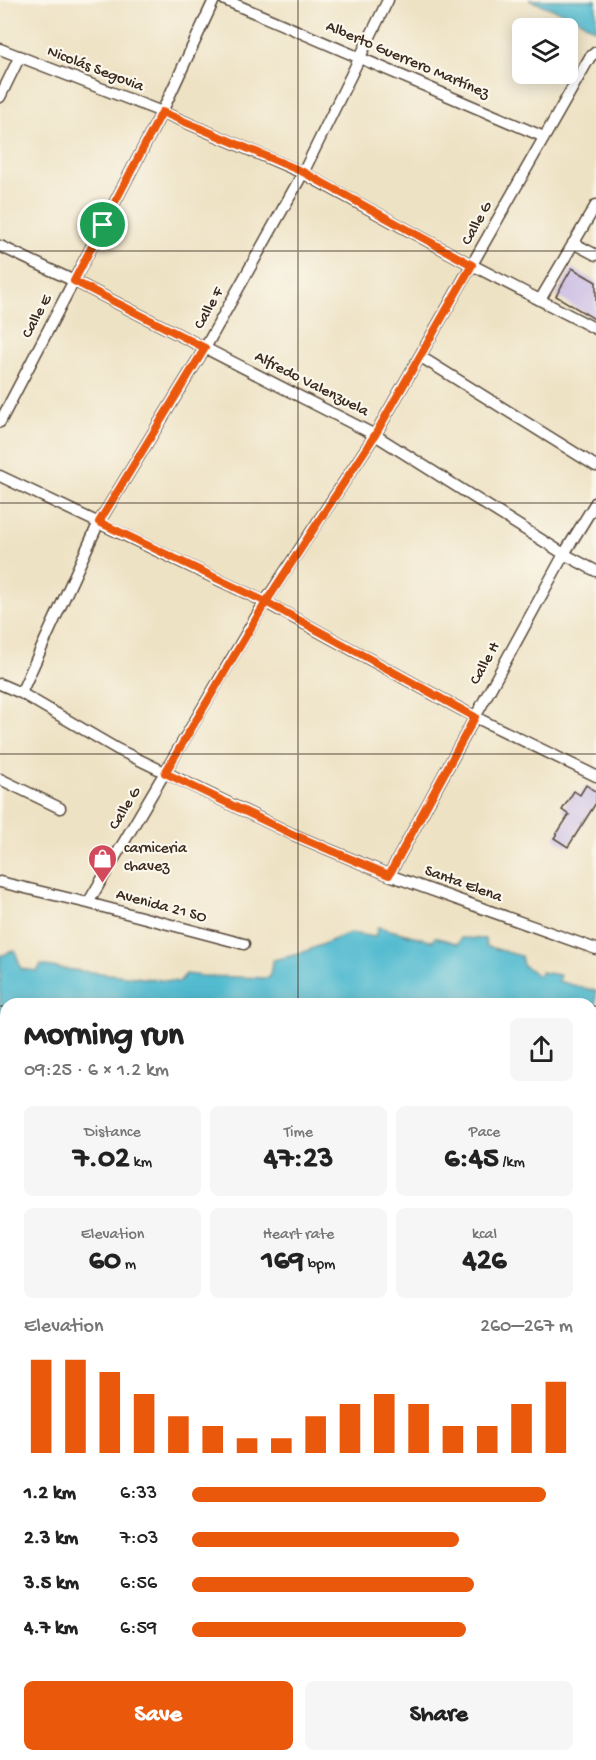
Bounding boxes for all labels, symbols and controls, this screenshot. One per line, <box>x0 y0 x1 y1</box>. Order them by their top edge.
street label: Alberto Guerrero Martínez <box>322 18 492 104</box>
map controls <box>512 18 578 84</box>
button: layers <box>512 18 578 84</box>
street label: Nicolás Segovia <box>44 43 147 98</box>
street label: Calle G <box>458 198 498 249</box>
pin <box>77 199 128 250</box>
icon: arrive <box>86 208 119 241</box>
street label: Calle F <box>191 284 230 333</box>
street label: Calle E <box>19 291 58 342</box>
street label: Alfredo Valenzuela <box>251 348 372 422</box>
street label: Calle H <box>467 639 506 689</box>
street label: Calle G <box>106 783 147 834</box>
place label: carniceria chavez <box>124 840 188 877</box>
shop icon: carniceria chavez <box>87 842 119 884</box>
street label: Santa Elena <box>422 862 506 908</box>
street label: Avenida 21 SO <box>114 886 209 928</box>
text: Morning run <box>24 1018 184 1056</box>
button: share <box>510 1018 573 1081</box>
text: 09:25 · 6 × 1.2 km <box>24 1060 169 1083</box>
text: Distance <box>84 1124 141 1143</box>
text: Time <box>284 1124 313 1143</box>
text: Pace <box>469 1124 500 1143</box>
text: 7.02 <box>73 1143 130 1178</box>
text: 47:23 <box>264 1143 333 1178</box>
text: 6:45 <box>444 1143 499 1178</box>
text: km <box>130 1154 152 1173</box>
text: /km <box>499 1154 525 1173</box>
text: Elevation <box>81 1226 144 1245</box>
text: Heart rate <box>263 1226 334 1245</box>
text: kcal <box>472 1226 497 1245</box>
text: 60 <box>89 1245 121 1280</box>
text: 169 <box>262 1245 304 1280</box>
text: 426 <box>462 1245 507 1280</box>
text: m <box>121 1256 136 1275</box>
text: bpm <box>304 1256 335 1275</box>
text: Elevation <box>24 1316 104 1339</box>
text: 260–267 m <box>480 1316 573 1339</box>
text: 1.2 km <box>24 1483 76 1506</box>
text: 6:33 <box>120 1483 157 1506</box>
text: 2.3 km <box>24 1528 78 1551</box>
text: 7:03 <box>120 1528 158 1551</box>
text: 3.5 km <box>24 1573 79 1596</box>
text: 6:56 <box>120 1573 157 1596</box>
text: 4.7 km <box>24 1618 78 1641</box>
text: 6:59 <box>120 1618 157 1641</box>
button: Save <box>24 1681 293 1750</box>
button: Share <box>305 1681 573 1750</box>

